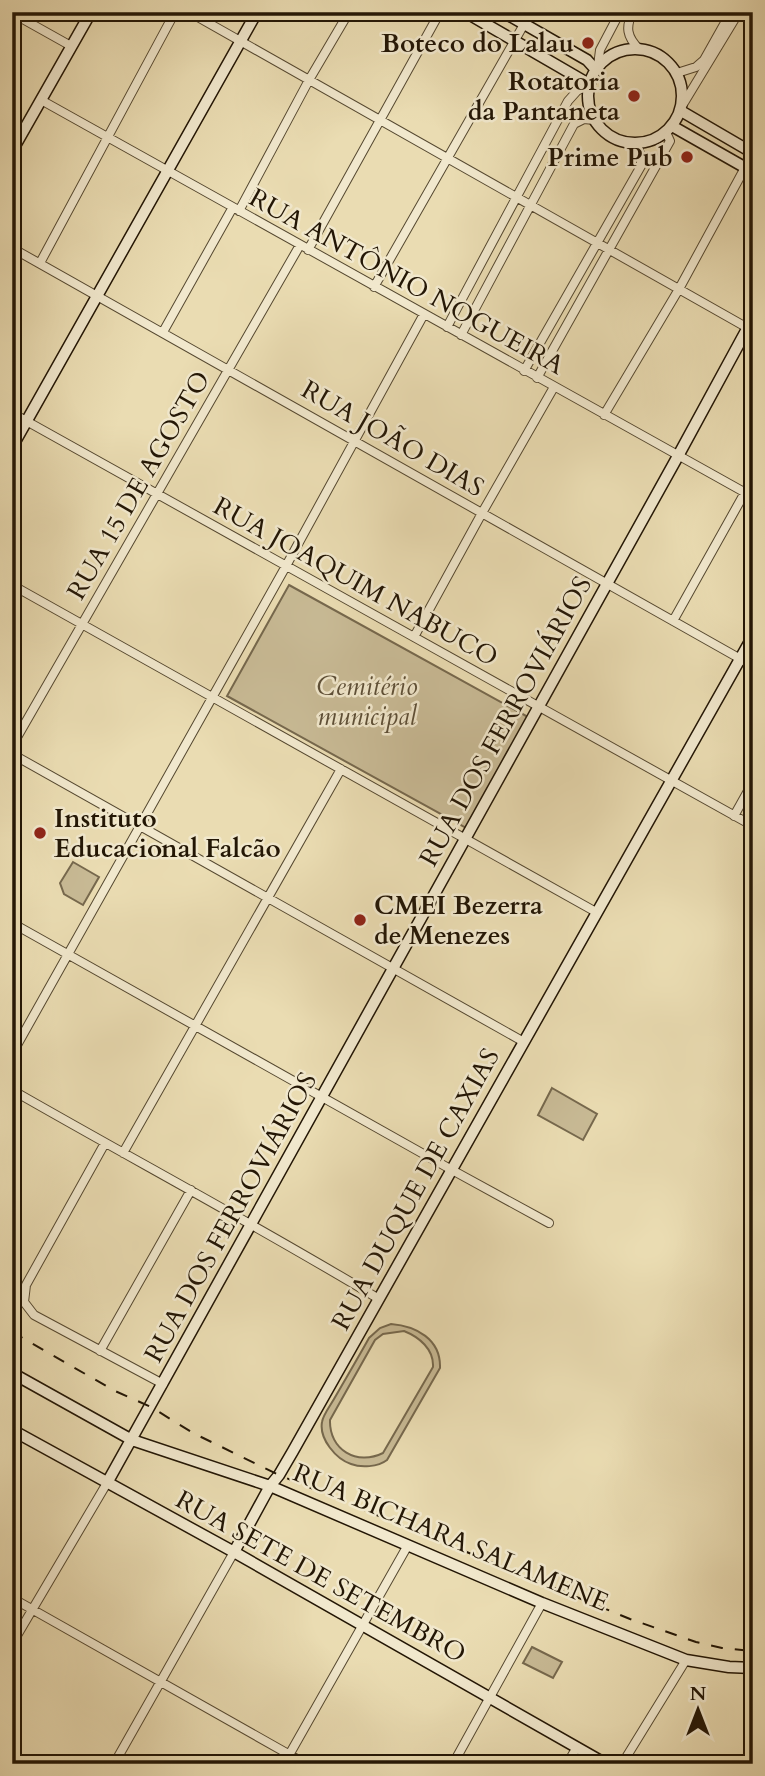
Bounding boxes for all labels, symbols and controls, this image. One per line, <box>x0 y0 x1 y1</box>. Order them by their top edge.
place label: Boteco do Lalau <box>381 26 574 61</box>
marker: Boteco do Lalau <box>580 35 596 51</box>
place label: Rotatoria da Pantaneta <box>468 64 620 129</box>
marker: Rotatoria da Pantaneta <box>626 88 642 104</box>
place label: Prime Pub <box>547 140 673 175</box>
marker: Prime Pub <box>679 149 695 165</box>
street label: RUA ANTÔNIO NOGUEIRA <box>243 180 571 383</box>
street label: RUA 15 DE AGOSTO <box>59 365 218 606</box>
street label: RUA JOÃO DIAS <box>295 372 490 505</box>
street label: RUA JOAQUIM NABUCO <box>207 488 504 674</box>
street label: RUA DOS FERROVIÁRIOS <box>411 570 600 873</box>
park label: Cemitério municipal <box>316 669 418 734</box>
place label: Instituto Educacional Falcão <box>54 801 281 866</box>
marker: Instituto Educacional Falcão <box>32 825 48 841</box>
place label: CMEI Bezerra de Menezes <box>374 888 543 953</box>
marker: CMEI Bezerra de Menezes <box>352 912 368 928</box>
street label: RUA DUQUE DE CAXIAS <box>323 1042 508 1336</box>
street label: RUA DOS FERROVIÁRIOS <box>136 1066 325 1369</box>
street label: RUA BICHARA SALAMENE <box>288 1455 614 1620</box>
street label: RUA SETE DE SETEMBRO <box>169 1482 472 1671</box>
north arrow <box>664 1674 734 1744</box>
text: N <box>690 1681 707 1707</box>

